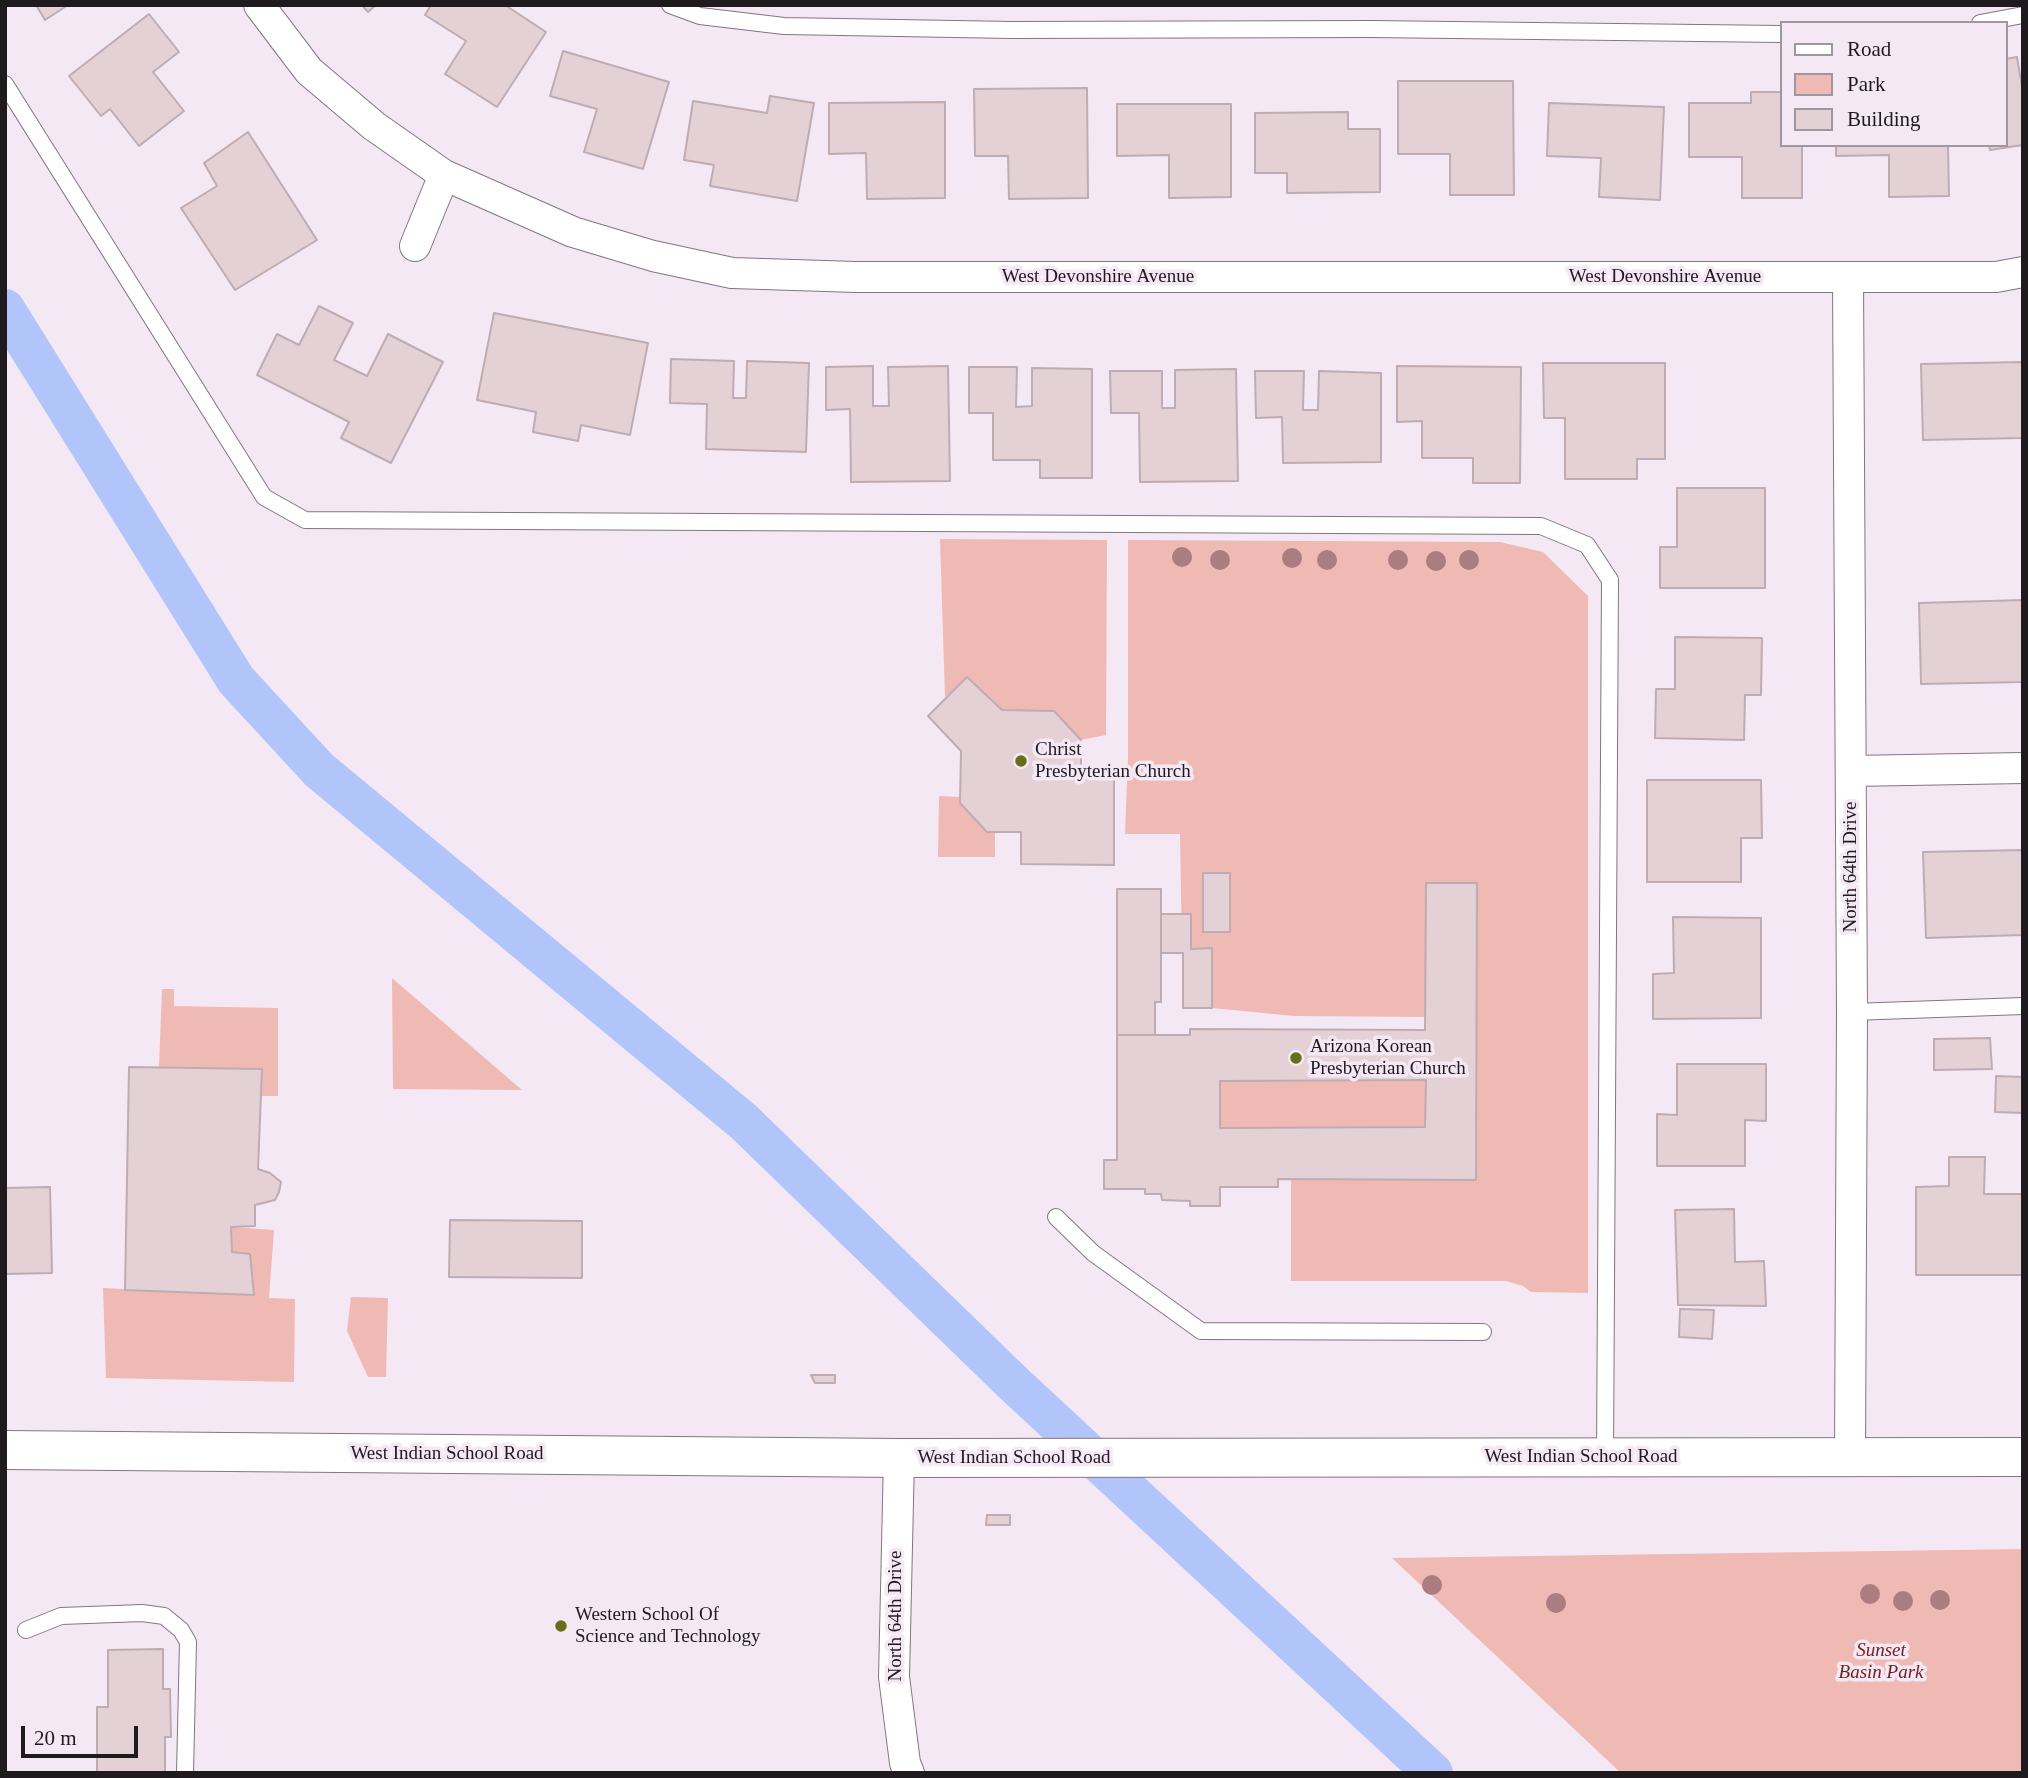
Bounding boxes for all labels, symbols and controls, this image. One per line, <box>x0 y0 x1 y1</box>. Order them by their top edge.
legend <box>1780 21 2007 147</box>
text: Road <box>1847 37 1891 61</box>
text: Park <box>1847 72 1886 96</box>
text: Building <box>1847 107 1921 131</box>
street label: West Devonshire Avenue <box>1002 266 1194 288</box>
street label: West Devonshire Avenue <box>1569 266 1761 288</box>
place label: Christ Presbyterian Church <box>1035 739 1191 783</box>
marker: Christ Presbyterian Church <box>1013 753 1029 769</box>
street label: North 64th Drive <box>1840 802 1862 932</box>
place label: Arizona Korean Presbyterian Church <box>1310 1036 1466 1080</box>
marker: Arizona Korean Presbyterian Church <box>1288 1050 1304 1066</box>
street label: West Indian School Road <box>350 1443 544 1465</box>
street label: West Indian School Road <box>1484 1446 1678 1468</box>
street label: West Indian School Road <box>917 1447 1111 1469</box>
street label: North 64th Drive <box>885 1551 907 1681</box>
place label: Western School Of Science and Technology <box>575 1604 760 1648</box>
marker: Western School Of Science and Technology <box>553 1618 569 1634</box>
park label: Sunset Basin Park <box>1839 1640 1923 1684</box>
scale bar <box>24 1712 142 1756</box>
text: 20 m <box>34 1726 77 1750</box>

